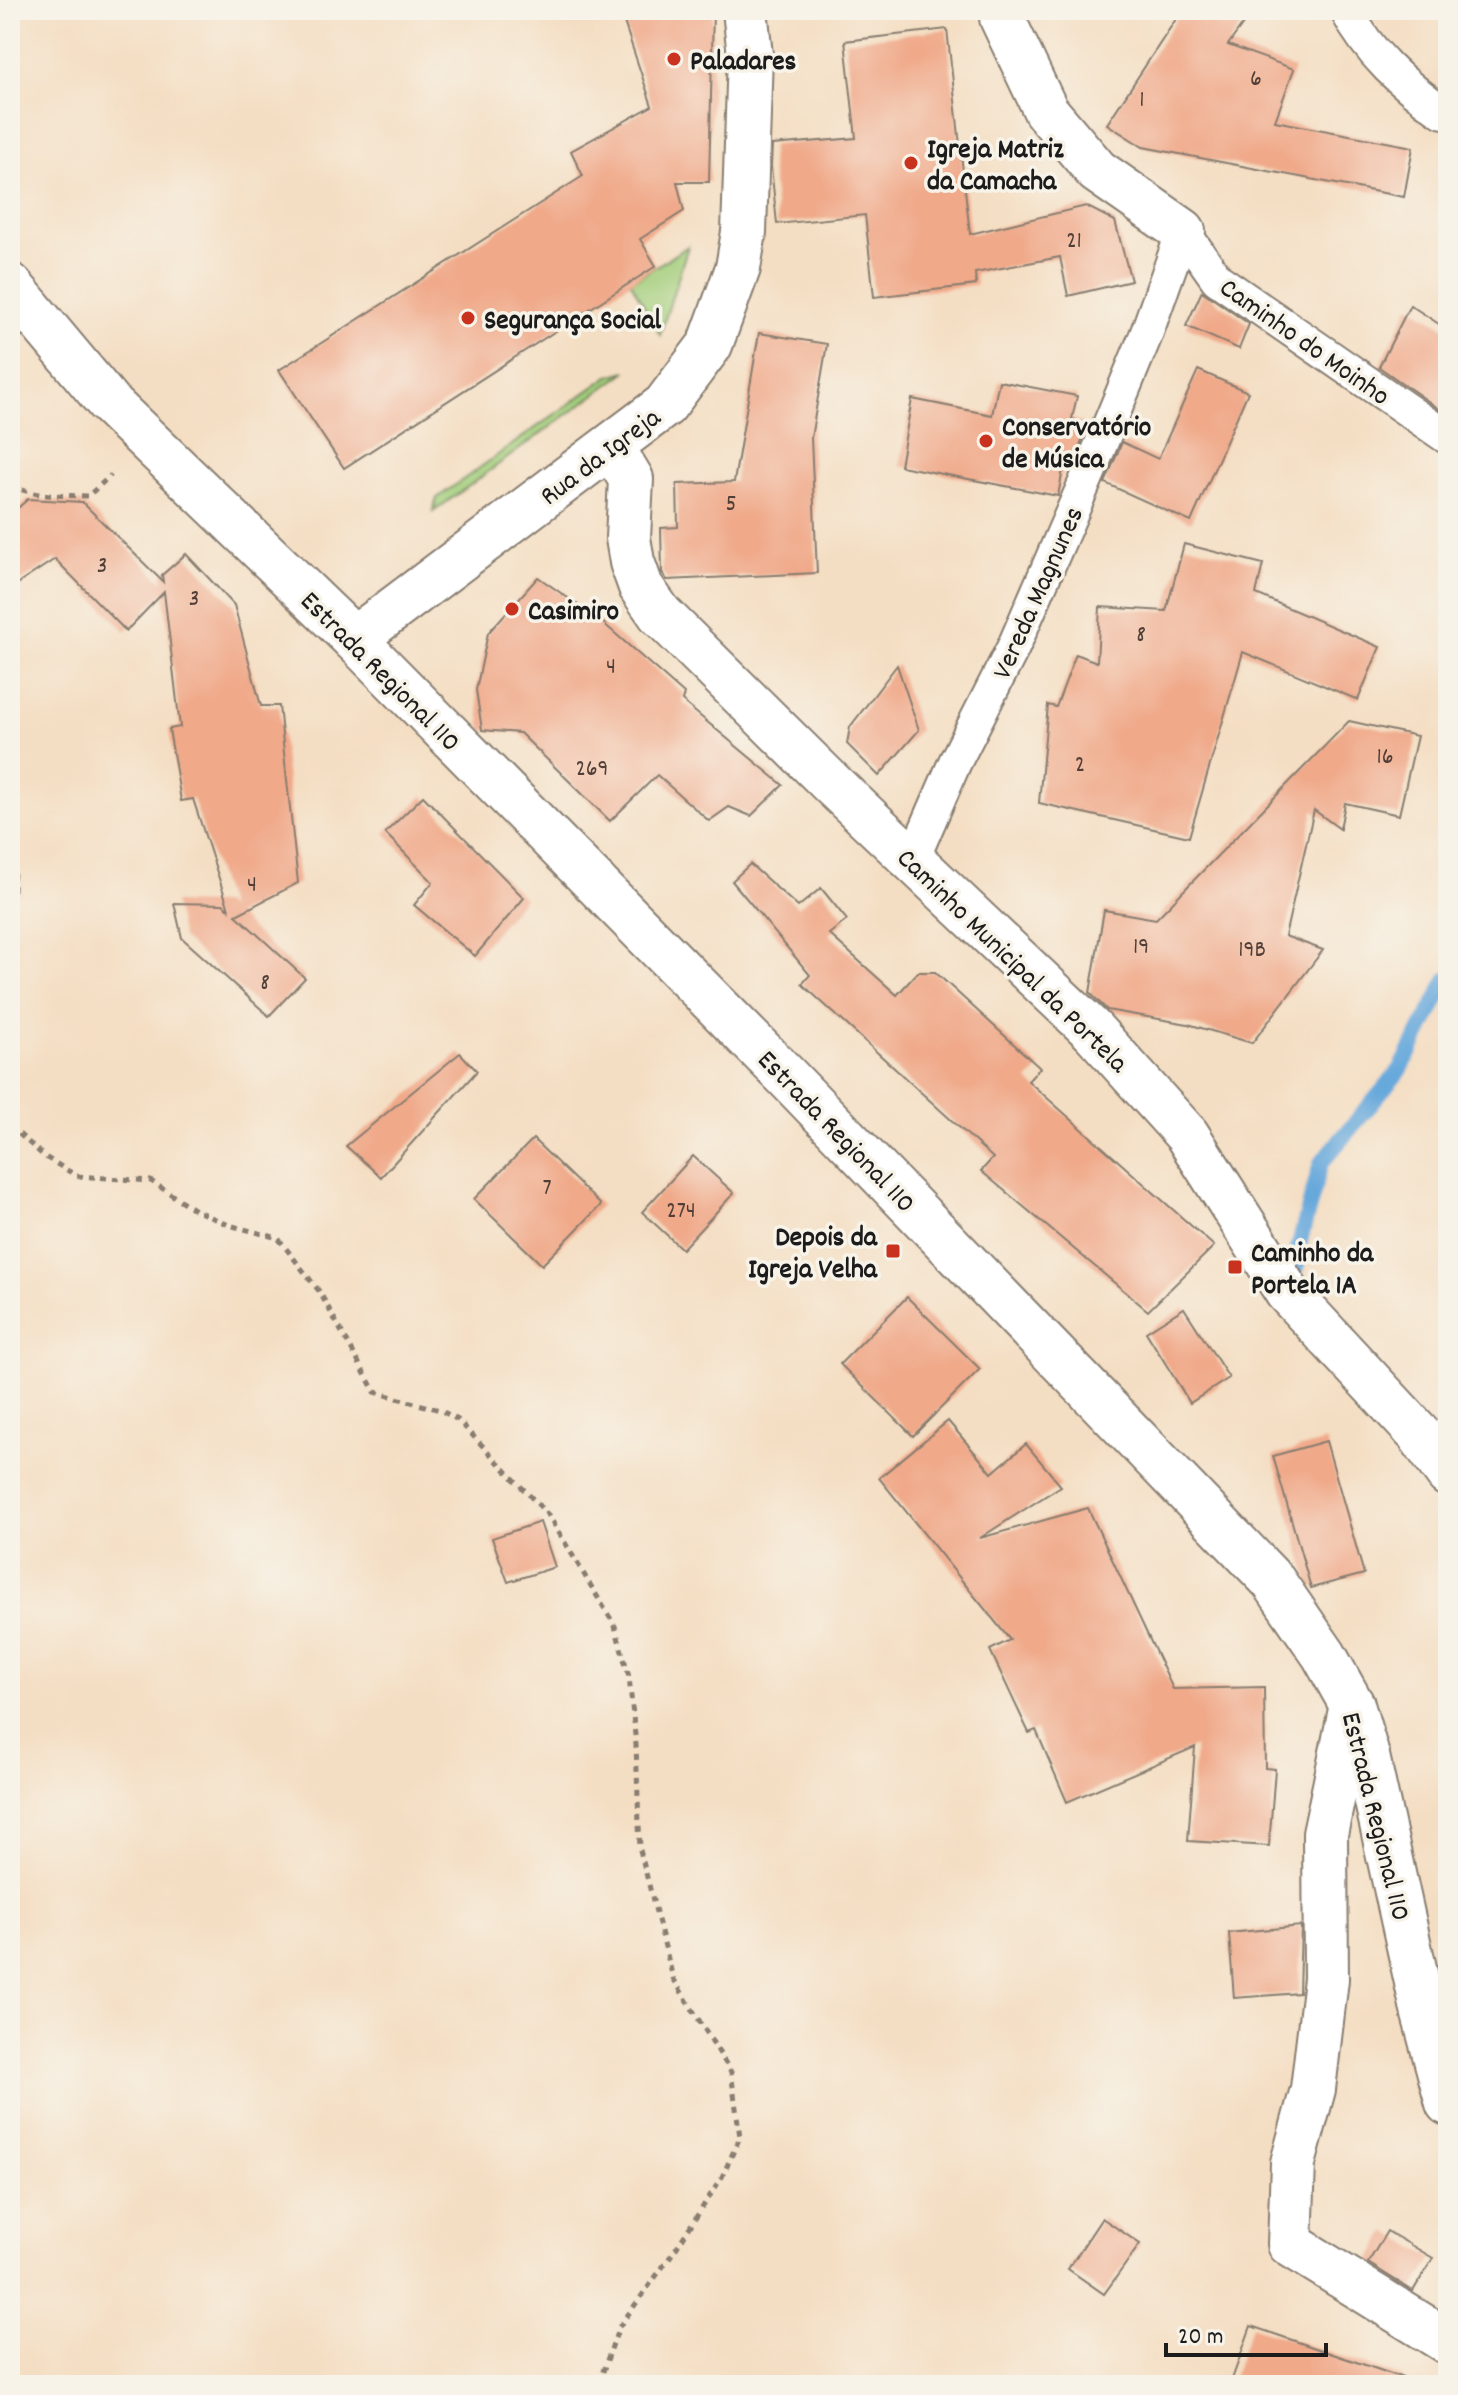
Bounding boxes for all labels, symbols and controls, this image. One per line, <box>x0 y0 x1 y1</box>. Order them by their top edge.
place label: Paladares <box>690 44 797 84</box>
marker: Paladares <box>665 50 683 68</box>
house number: 6 <box>1250 63 1262 97</box>
house number: 1 <box>1139 84 1145 118</box>
place label: Igreja Matriz da Camacha <box>927 132 1064 204</box>
marker: Igreja Matriz da Camacha <box>902 154 920 172</box>
house number: 21 <box>1066 225 1082 259</box>
street label: Caminho do Moinho <box>1210 270 1397 418</box>
place label: Segurança Social <box>484 303 662 343</box>
marker: Segurança Social <box>459 309 477 327</box>
street label: Rua da Igreja <box>533 400 671 518</box>
place label: Conservatório de Música <box>1002 410 1151 482</box>
marker: Conservatório de Música <box>977 432 995 450</box>
house number: 5 <box>725 488 737 522</box>
street label: Vereda Magnunes <box>985 501 1096 687</box>
house number: 3 <box>97 550 107 584</box>
house number: 3 <box>189 583 199 617</box>
street label: Estrada Regional 110 <box>289 584 468 763</box>
place label: Casimiro <box>528 594 619 634</box>
marker: Casimiro <box>503 600 521 618</box>
house number: 8 <box>1136 619 1146 653</box>
house number: 4 <box>606 651 616 685</box>
house number: 16 <box>1376 741 1394 775</box>
house number: 2 <box>1075 749 1085 783</box>
house number: 269 <box>575 753 609 787</box>
street label: Caminho Municipal da Portela <box>886 841 1136 1085</box>
house number: 4 <box>247 869 257 903</box>
house number: 19 <box>1133 931 1149 965</box>
house number: 19B <box>1238 934 1266 968</box>
house number: 8 <box>260 967 270 1001</box>
street label: Estrada Regional 110 <box>746 1043 923 1224</box>
house number: 7 <box>542 1172 552 1206</box>
house number: 274 <box>666 1195 696 1229</box>
place label: Depois da Igreja Velha <box>748 1220 878 1292</box>
place label: Caminho da Portela 1A <box>1251 1236 1374 1308</box>
marker: Depois da Igreja Velha <box>884 1242 902 1260</box>
marker: Caminho da Portela 1A <box>1226 1258 1244 1276</box>
street label: Estrada Regional 110 <box>1328 1709 1418 1926</box>
scale bar <box>1166 2307 1326 2357</box>
text: 20 m <box>1178 2321 1224 2355</box>

